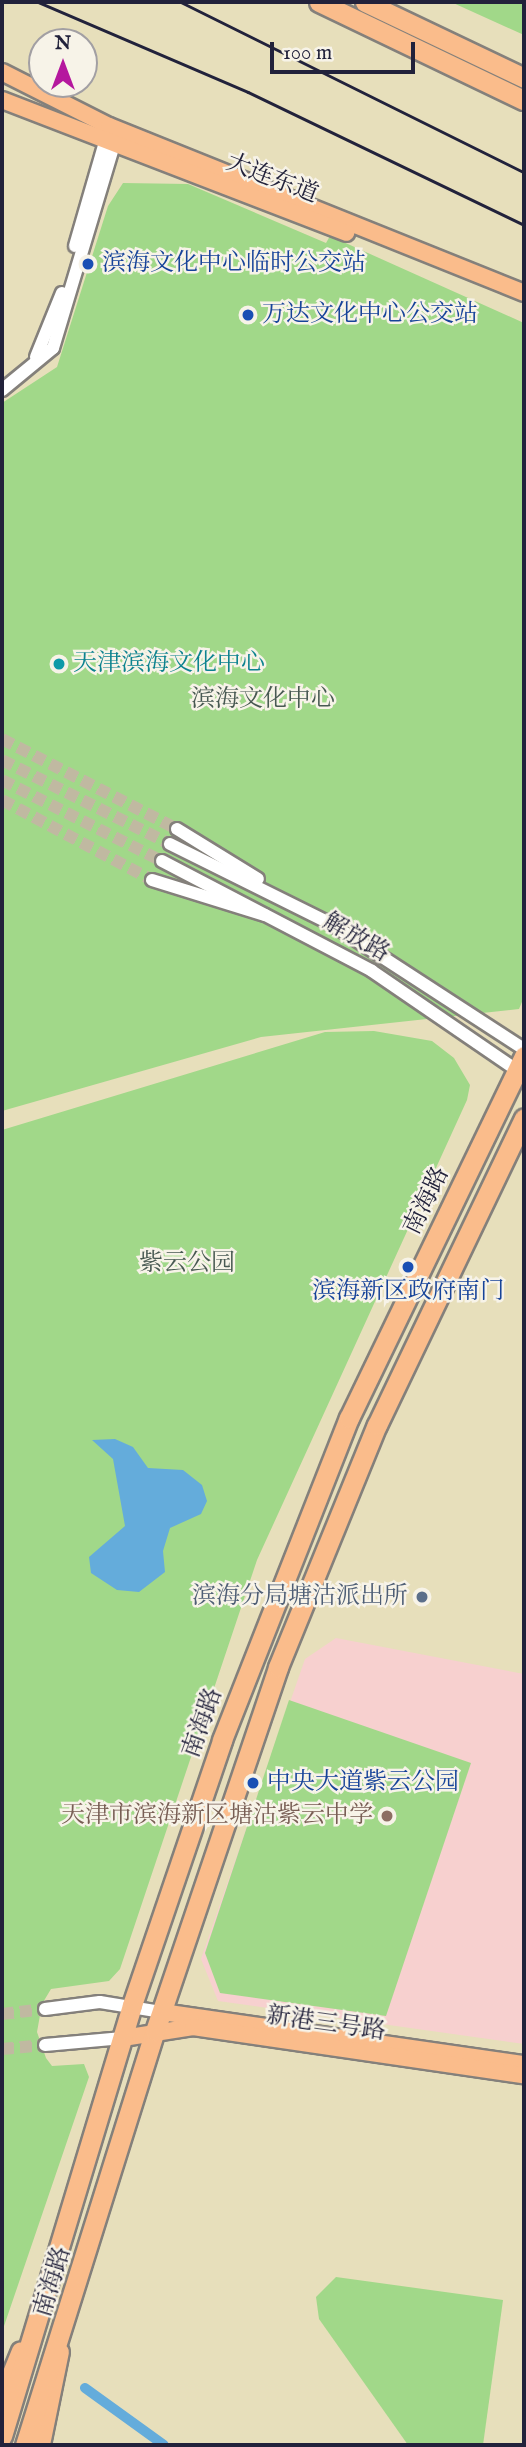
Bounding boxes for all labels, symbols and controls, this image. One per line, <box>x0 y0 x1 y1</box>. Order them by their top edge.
north arrow <box>28 28 98 98</box>
scale bar <box>274 28 419 72</box>
text: N <box>55 32 71 56</box>
text: 100 m <box>283 40 332 67</box>
street label: 大连东道 <box>222 148 322 210</box>
place label: 滨海文化中心临时公交站 <box>102 250 366 278</box>
marker: 滨海文化中心临时公交站 <box>80 256 96 272</box>
place label: 万达文化中心公交站 <box>262 301 478 329</box>
marker: 万达文化中心公交站 <box>240 307 256 323</box>
place label: 天津滨海文化中心 <box>73 650 265 678</box>
marker: 天津滨海文化中心 <box>51 656 67 672</box>
park label: 滨海文化中心 <box>191 686 335 714</box>
street label: 解放路 <box>318 908 394 968</box>
street label: 南海路 <box>398 1162 456 1240</box>
park label: 紫云公园 <box>139 1250 235 1278</box>
marker: 滨海新区政府南门 <box>400 1259 416 1275</box>
place label: 滨海新区政府南门 <box>312 1278 504 1306</box>
place label: 滨海分局塘沽派出所 <box>192 1583 408 1611</box>
marker: 滨海分局塘沽派出所 <box>414 1589 430 1605</box>
street label: 南海路 <box>177 1684 229 1762</box>
place label: 中央大道紫云公园 <box>267 1769 459 1797</box>
marker: 中央大道紫云公园 <box>245 1775 261 1791</box>
place label: 天津市滨海新区塘沽紫云中学 <box>61 1802 373 1830</box>
marker: 天津市滨海新区塘沽紫云中学 <box>379 1808 395 1824</box>
street label: 新港三号路 <box>265 2001 387 2047</box>
street label: 南海路 <box>29 2243 77 2321</box>

